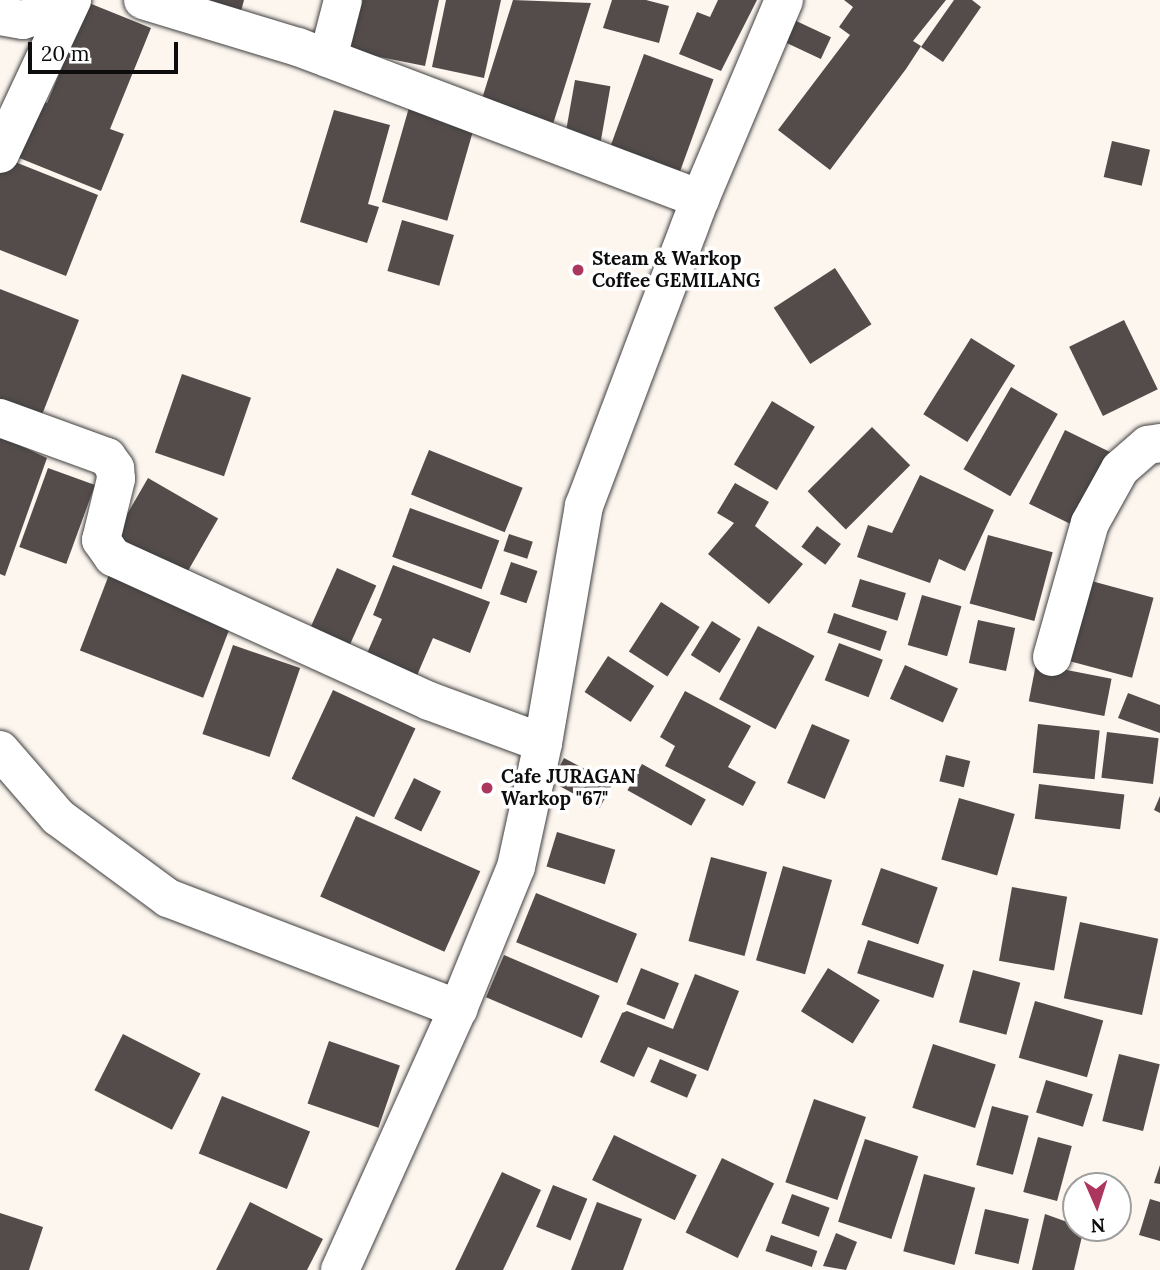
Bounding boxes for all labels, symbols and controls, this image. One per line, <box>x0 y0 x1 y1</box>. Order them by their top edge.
scale bar <box>32 28 182 72</box>
text: 20 m <box>41 40 90 67</box>
place label: Steam & Warkop Coffee GEMILANG <box>592 248 760 292</box>
marker: Steam & Warkop Coffee GEMILANG <box>570 262 586 278</box>
place label: Cafe JURAGAN Warkop "67" <box>501 766 636 810</box>
marker: Cafe JURAGAN Warkop "67" <box>479 780 495 796</box>
north arrow <box>1062 1172 1132 1242</box>
text: N <box>1090 1214 1106 1238</box>

